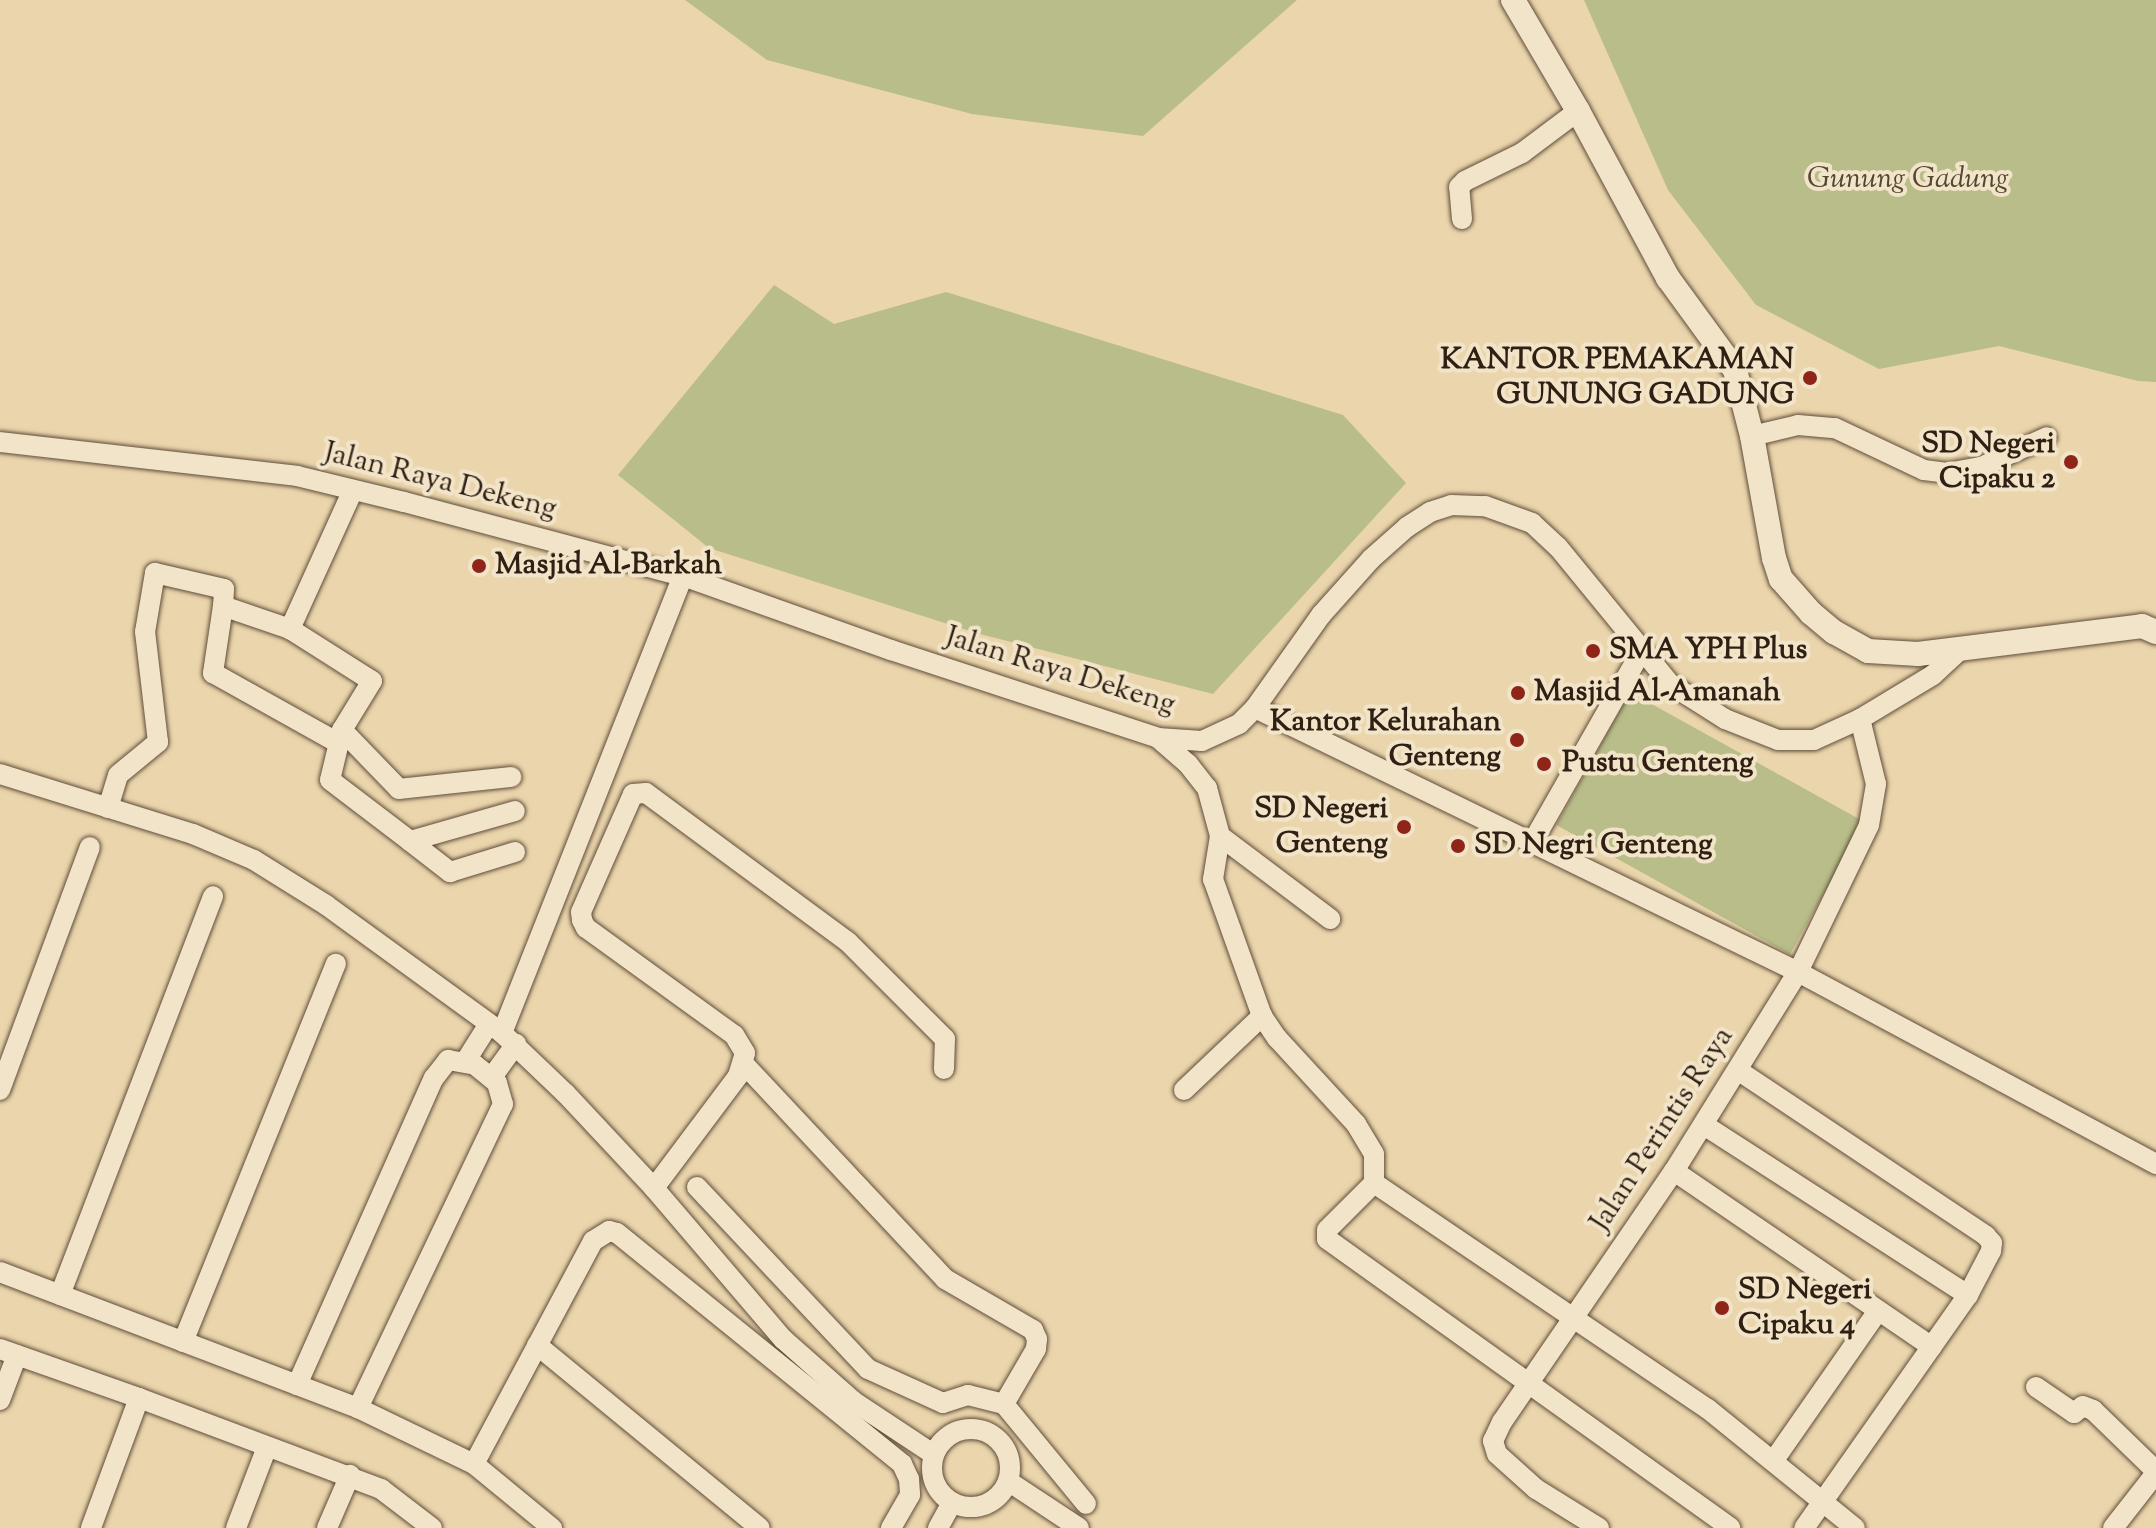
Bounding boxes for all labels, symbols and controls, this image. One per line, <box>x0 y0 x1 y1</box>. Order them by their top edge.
park label: Gunung Gadung <box>1807 162 2009 198</box>
place label: KANTOR PEMAKAMAN GUNUNG GADUNG <box>1440 343 1794 414</box>
marker: KANTOR PEMAKAMAN GUNUNG GADUNG <box>1801 369 1819 387</box>
place label: SD Negeri Cipaku 2 <box>1921 427 2055 498</box>
street label: Jalan Raya Dekeng <box>320 436 560 528</box>
marker: SD Negeri Cipaku 2 <box>2062 453 2080 471</box>
place label: Masjid Al-Barkah <box>495 548 722 584</box>
marker: Masjid Al-Barkah <box>470 557 488 575</box>
street label: Jalan Raya Dekeng <box>941 620 1179 724</box>
place label: SMA YPH Plus <box>1609 633 1807 669</box>
marker: SMA YPH Plus <box>1584 642 1602 660</box>
place label: Masjid Al-Amanah <box>1534 675 1781 711</box>
marker: Masjid Al-Amanah <box>1509 684 1527 702</box>
place label: Kantor Kelurahan Genteng <box>1270 705 1501 776</box>
marker: Kantor Kelurahan Genteng <box>1508 731 1526 749</box>
place label: Pustu Genteng <box>1562 746 1754 782</box>
marker: Pustu Genteng <box>1533 753 1555 775</box>
place label: SD Negeri Genteng <box>1254 792 1388 862</box>
marker: SD Negeri Genteng <box>1395 818 1413 836</box>
place label: SD Negri Genteng <box>1474 828 1713 864</box>
marker: SD Negri Genteng <box>1449 837 1467 855</box>
street label: Jalan Perintis Raya <box>1584 1021 1742 1239</box>
place label: SD Negeri Cipaku 4 <box>1738 1273 1872 1344</box>
marker: SD Negeri Cipaku 4 <box>1713 1299 1731 1317</box>

